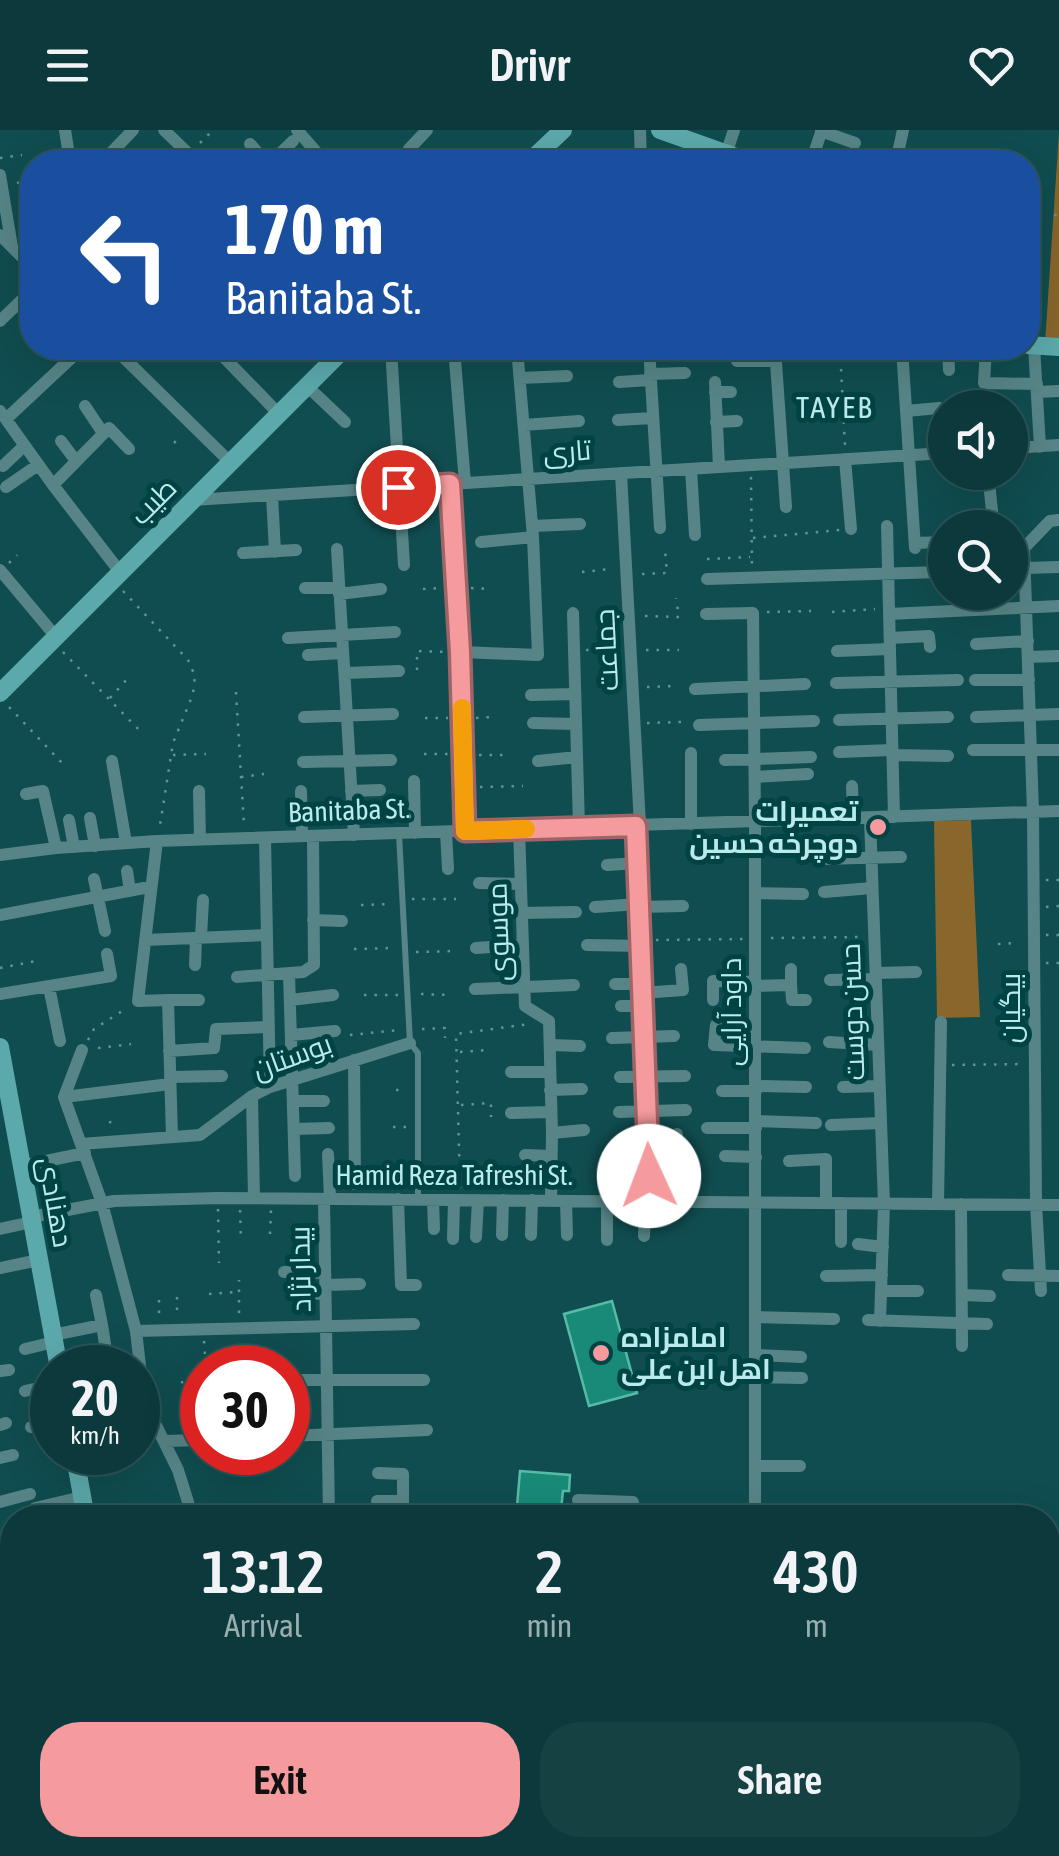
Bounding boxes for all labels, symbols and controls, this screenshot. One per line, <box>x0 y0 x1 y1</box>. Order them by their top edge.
icon: menu <box>40 38 95 93</box>
icon: heart <box>964 38 1019 93</box>
text: Drivr <box>489 39 570 91</box>
text: 170 m <box>225 189 384 269</box>
icon: left <box>60 190 190 320</box>
text: Banitaba St. <box>225 272 422 324</box>
district label: TAYEB <box>796 390 874 424</box>
map controls <box>928 390 1028 610</box>
button: sound <box>928 390 1028 490</box>
street label: تاری <box>542 433 593 470</box>
pin <box>356 445 441 530</box>
icon: arrive <box>371 460 426 515</box>
street label: طیب <box>123 471 183 531</box>
button: search <box>928 510 1028 610</box>
street label: جماعت <box>588 608 624 692</box>
street label: Banitaba St. <box>287 792 411 828</box>
place label: تعمیرات دوچرخه حسین <box>689 795 859 863</box>
marker: تعمیرات دوچرخه حسین <box>867 816 889 838</box>
street label: موسوی <box>480 882 517 982</box>
street label: حسن دوست <box>834 943 871 1081</box>
street label: داود آرایی <box>715 958 748 1066</box>
street label: بیگیان <box>994 973 1027 1043</box>
street label: بوستان <box>248 1027 336 1086</box>
position arrow <box>597 1124 701 1228</box>
street label: دهنادی <box>31 1154 80 1250</box>
street label: Hamid Reza Tafreshi St. <box>335 1159 573 1191</box>
street label: بیدار نژاد <box>283 1226 317 1312</box>
place label: امامزاده اهل ابن علی <box>621 1321 771 1386</box>
marker: امامزاده اهل ابن علی <box>590 1342 612 1364</box>
speed limit sign: 30 <box>180 1345 310 1475</box>
text: 20 <box>71 1369 118 1427</box>
text: km/h <box>70 1421 120 1449</box>
text: 13:12 <box>201 1537 325 1606</box>
text: 2 <box>535 1537 564 1606</box>
text: 430 <box>774 1537 858 1606</box>
text: Arrival <box>224 1607 302 1644</box>
text: min <box>526 1607 572 1644</box>
text: m <box>805 1607 828 1644</box>
button: Exit <box>40 1722 520 1837</box>
button: Share <box>540 1722 1020 1837</box>

